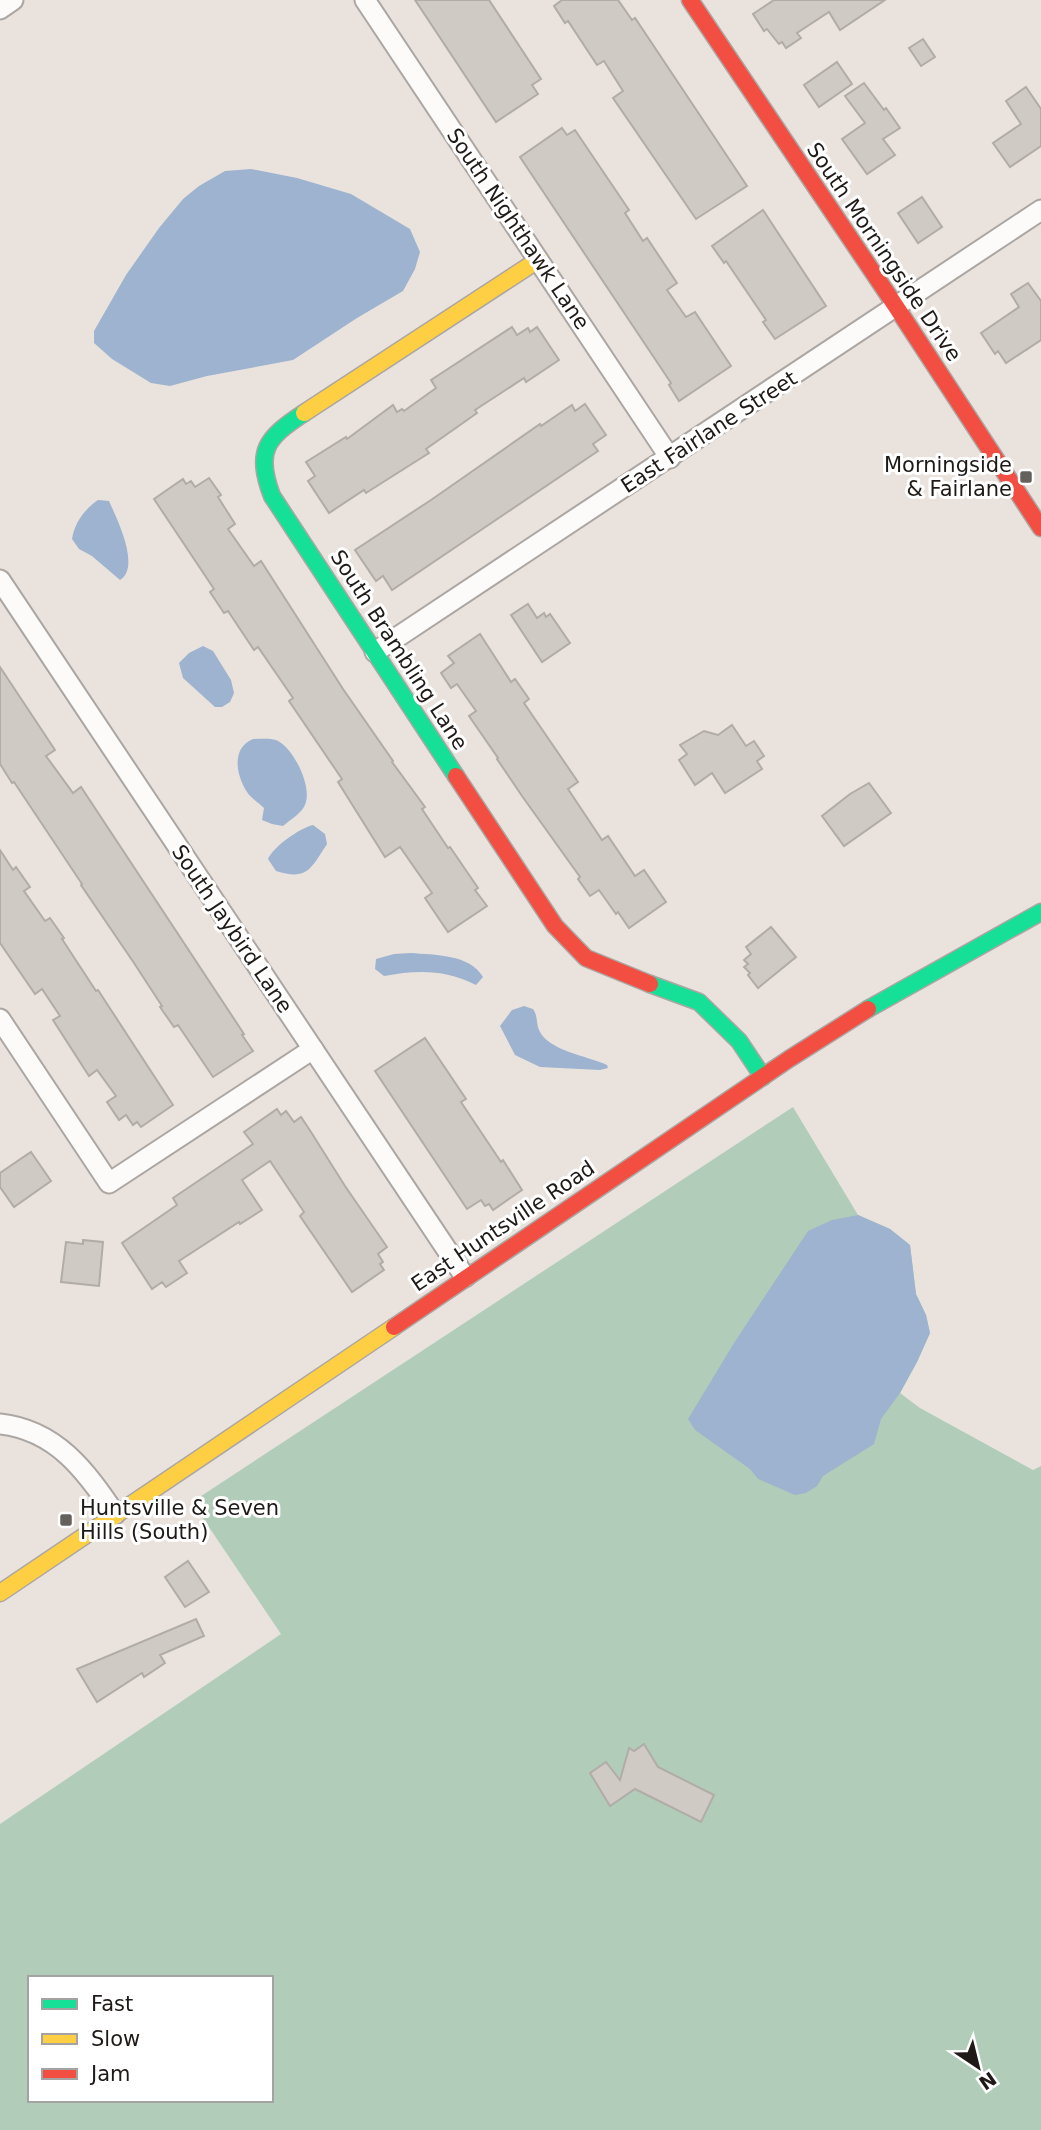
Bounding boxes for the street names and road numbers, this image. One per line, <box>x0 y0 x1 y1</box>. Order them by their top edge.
street label: South Nighthawk Lane <box>442 124 594 334</box>
street label: South Morningside Drive <box>802 138 966 366</box>
street label: East Fairlane Street <box>617 366 801 498</box>
street label: South Brambling Lane <box>325 546 473 754</box>
street label: South Jaybird Lane <box>167 840 297 1018</box>
street label: East Huntsville Road <box>407 1156 599 1296</box>

